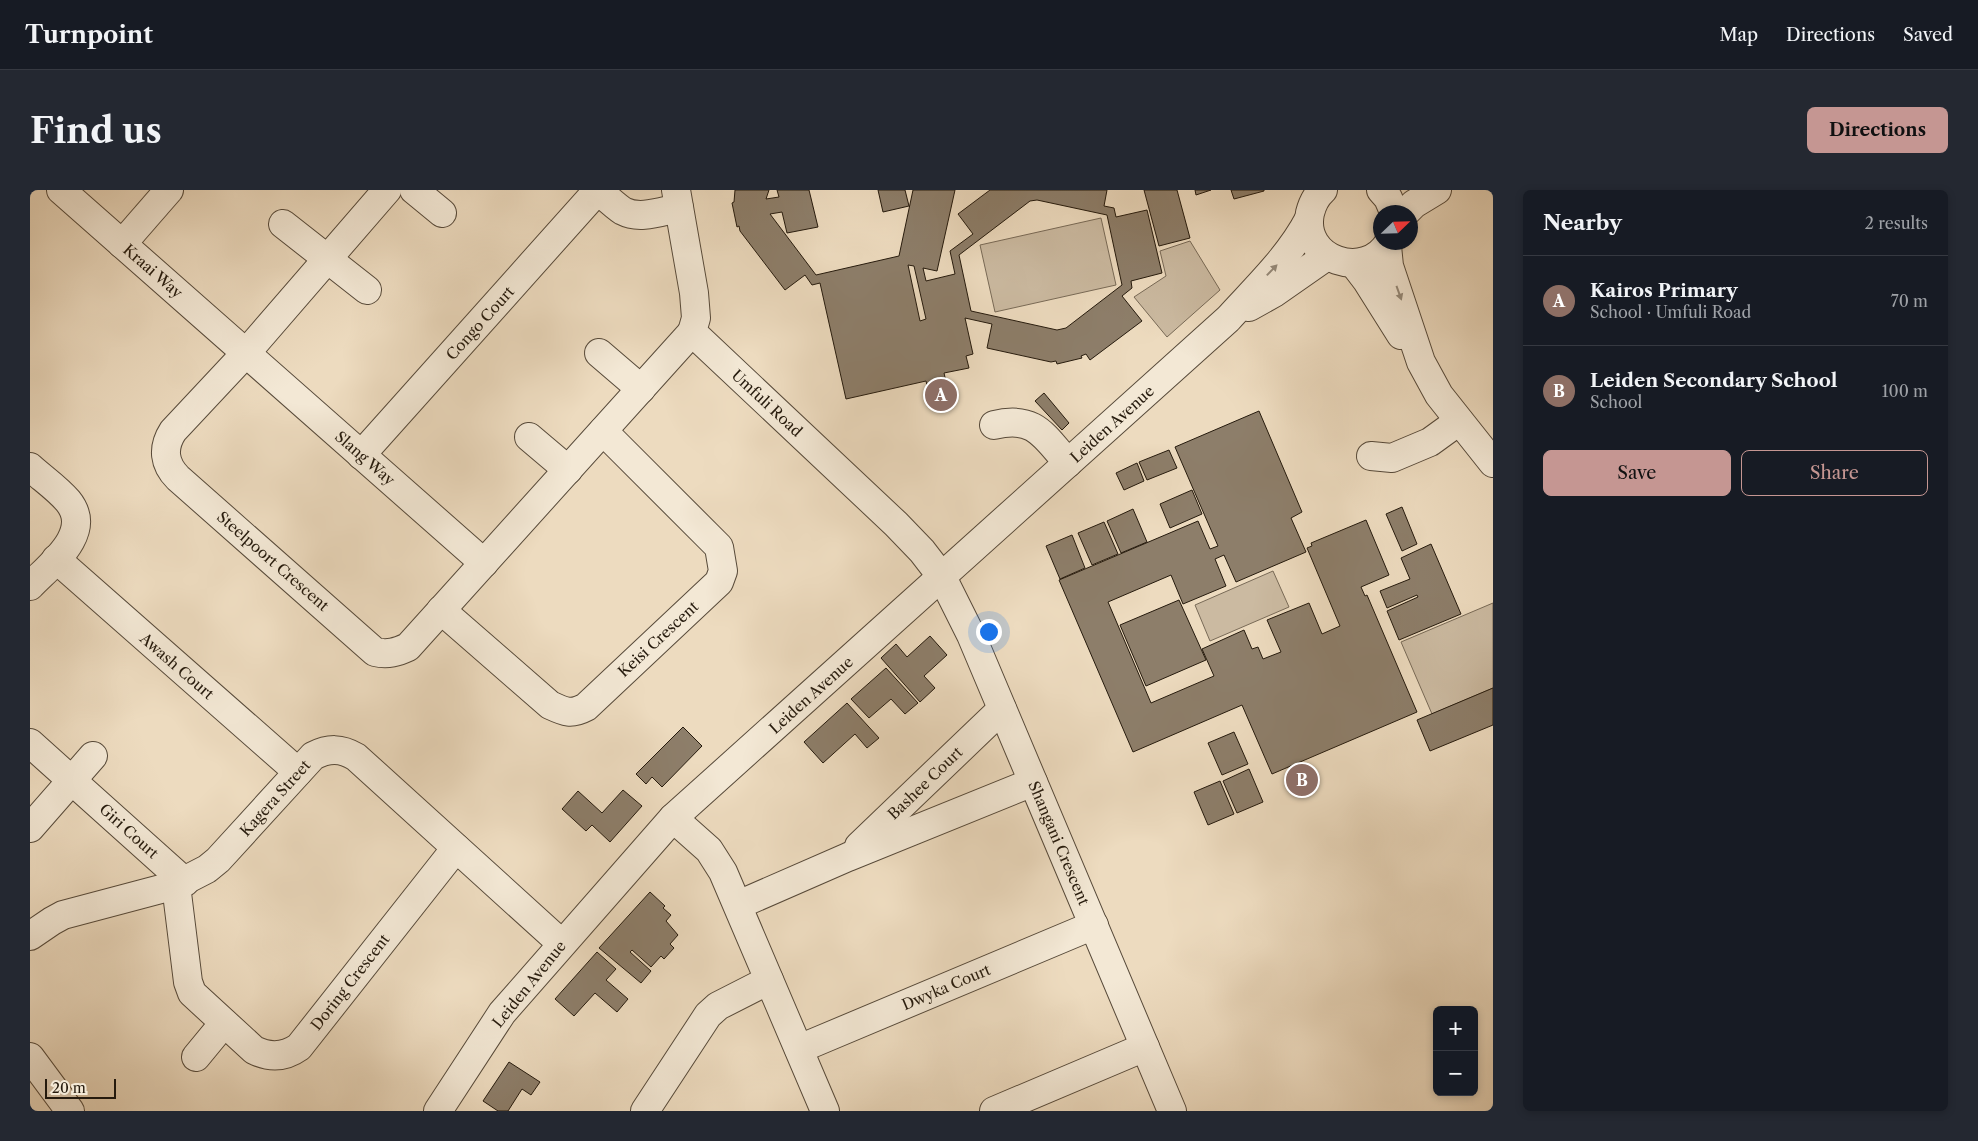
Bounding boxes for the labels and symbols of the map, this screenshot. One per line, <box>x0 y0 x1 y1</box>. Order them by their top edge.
north arrow <box>1373 205 1418 250</box>
street label: Kraai Way <box>119 240 187 302</box>
one-way arrow <box>1266 264 1278 276</box>
street label: Congo Court <box>442 282 519 364</box>
one-way arrow <box>1396 286 1403 301</box>
street label: Umfuli Road <box>728 365 806 441</box>
pin: A <box>925 376 957 414</box>
street label: Leiden Avenue <box>1066 381 1158 467</box>
street label: Slang Way <box>331 427 399 490</box>
street label: Steelpoort Crescent <box>213 507 333 615</box>
street label: Keisi Crescent <box>614 596 703 681</box>
your location <box>976 619 1002 645</box>
street label: Awash Court <box>135 628 218 704</box>
street label: Leiden Avenue <box>765 652 857 738</box>
street label: Bashee Court <box>884 742 967 823</box>
street label: Kagera Street <box>236 755 315 840</box>
pin: B <box>1286 761 1318 799</box>
street label: Shangani Crescent <box>1024 778 1094 909</box>
street label: Giri Court <box>95 799 163 863</box>
street label: Doring Crescent <box>306 929 394 1034</box>
street label: Leiden Avenue <box>488 937 570 1031</box>
street label: Dwyka Court <box>899 960 994 1014</box>
scale bar <box>45 1076 116 1099</box>

